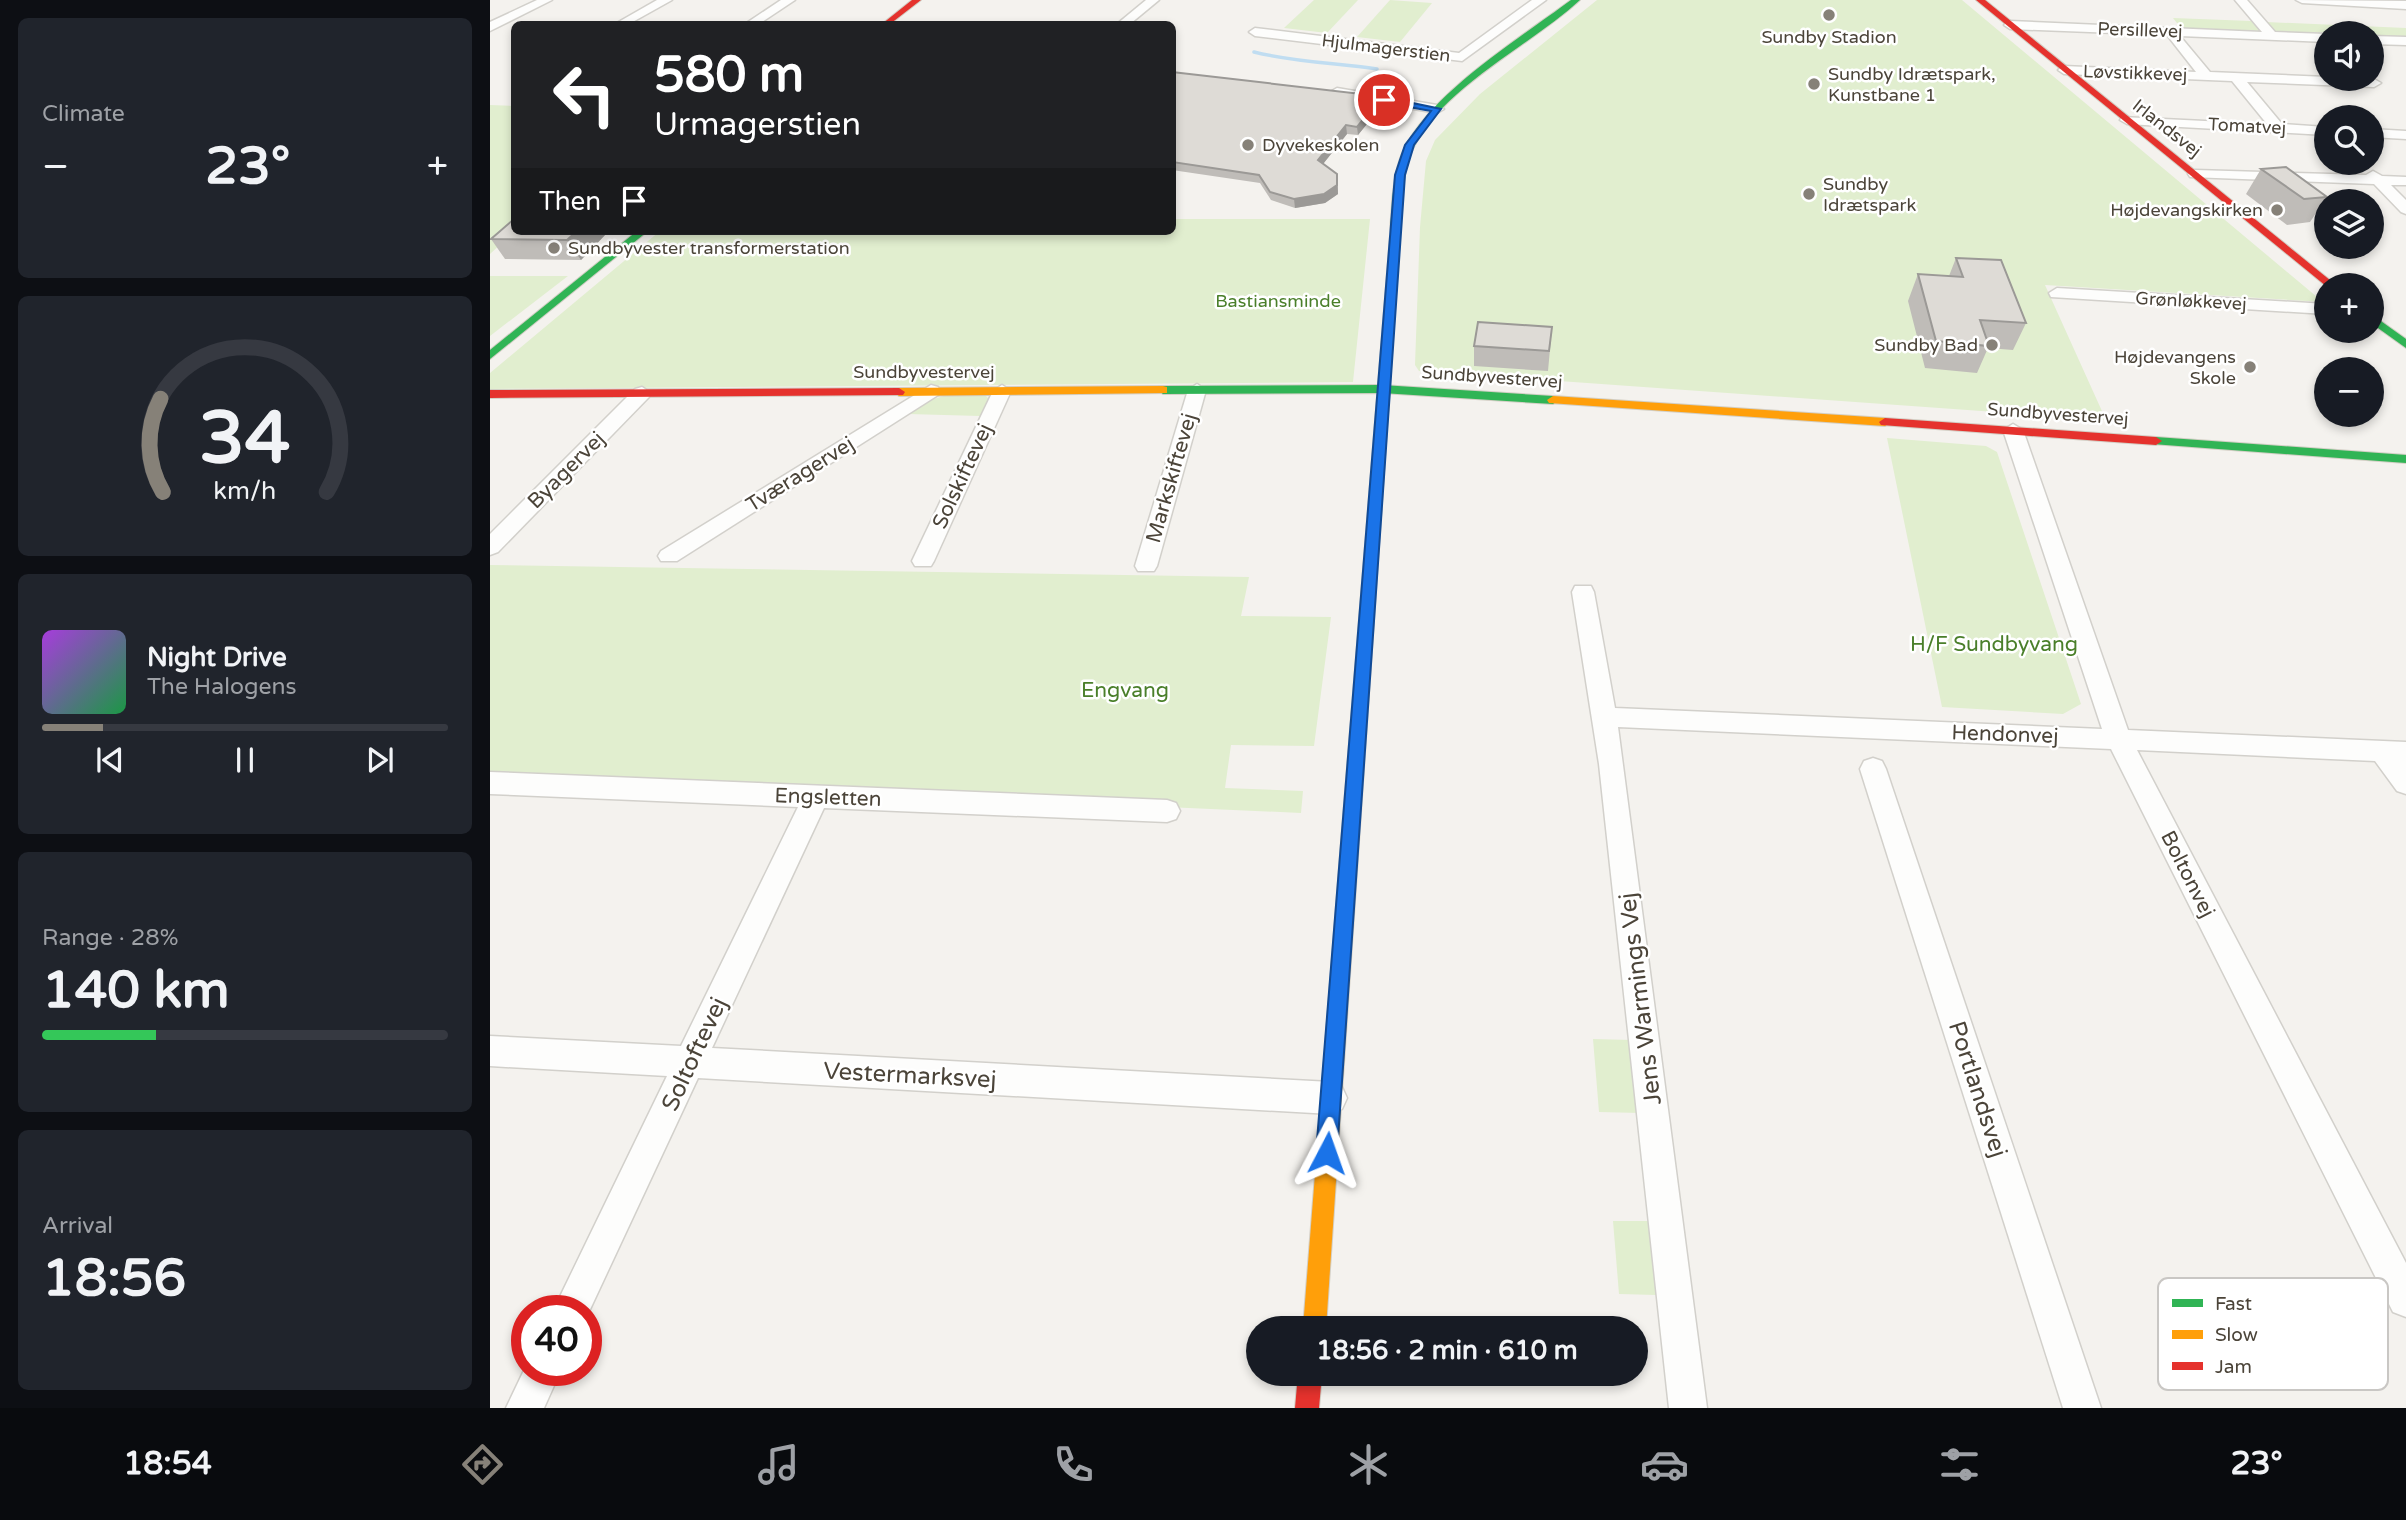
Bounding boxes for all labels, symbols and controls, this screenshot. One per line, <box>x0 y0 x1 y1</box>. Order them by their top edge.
marker: Sundby Stadion <box>1821 7 1837 23</box>
street label: Persillevej <box>2097 18 2183 42</box>
map controls <box>2314 21 2384 427</box>
button: sound <box>2314 21 2384 91</box>
place label: Sundby Stadion <box>1761 26 1897 48</box>
street label: Hjulmagerstien <box>1320 29 1452 67</box>
text: 580 m <box>654 46 804 105</box>
icon: left <box>539 49 630 140</box>
street label: Løvstikkevej <box>2082 60 2188 86</box>
place label: Sundby Idrætspark, Kunstbane 1 <box>1828 63 1996 106</box>
pin <box>1354 70 1414 130</box>
marker: Sundby Idrætspark, Kunstbane 1 <box>1806 76 1822 92</box>
icon: arrive <box>1365 81 1403 119</box>
street label: Irlandsvej <box>2128 94 2206 162</box>
text: Climate <box>42 100 125 128</box>
button: search <box>2314 105 2384 175</box>
text: Urmagerstien <box>654 106 861 144</box>
street label: Tomatvej <box>2207 113 2287 139</box>
place label: Dyvekeskolen <box>1262 134 1380 156</box>
text: 23° <box>205 135 290 198</box>
marker: Dyvekeskolen <box>1240 137 1256 153</box>
text: − <box>42 144 69 190</box>
text: + <box>427 144 448 190</box>
place label: Sundby Idrætspark <box>1823 173 1916 216</box>
icon: arrive <box>615 182 653 220</box>
text: Then <box>539 186 601 217</box>
marker: Sundby Idrætspark <box>1801 186 1817 202</box>
button: layers <box>2314 189 2384 259</box>
place label: Højdevangskirken <box>2110 199 2263 221</box>
marker: Højdevangskirken <box>2269 202 2285 218</box>
place label: Sundbyvester transformerstation <box>568 237 850 259</box>
marker: Sundbyvester transformerstation <box>546 240 562 256</box>
button: + <box>2314 273 2384 343</box>
street label: Grønløkkevej <box>2135 287 2247 315</box>
park label: Bastiansminde <box>1215 290 1341 312</box>
place label: Sundby Bad <box>1874 334 1978 356</box>
marker: Sundby Bad <box>1984 337 2000 353</box>
place label: Højdevangens Skole <box>2114 346 2236 389</box>
button: − <box>2314 357 2384 427</box>
marker: Højdevangens Skole <box>2242 359 2258 375</box>
street label: Sundbyvestervej <box>853 361 995 383</box>
street label: Sundbyvestervej <box>1421 361 1563 393</box>
text: 34 <box>199 395 291 483</box>
street label: Sundbyvestervej <box>1987 398 2129 430</box>
street label: Markskiftevej <box>1141 410 1202 546</box>
street label: Solskiftevej <box>927 420 998 533</box>
street label: Byagervej <box>523 427 610 514</box>
street label: Tværagervej <box>742 431 859 518</box>
text: km/h <box>214 476 276 506</box>
park label: H/F Sundbyvang <box>1910 632 2078 657</box>
text: Night Drive <box>147 642 287 673</box>
text: The Halogens <box>147 673 296 701</box>
park label: Engvang <box>1081 678 1169 703</box>
street label: Hendonvej <box>1951 720 2059 749</box>
icon: previous <box>91 741 129 779</box>
icon: pause <box>226 741 264 779</box>
icon: next <box>361 741 399 779</box>
street label: Engsletten <box>774 783 882 812</box>
street label: Boltonvej <box>2155 827 2220 922</box>
street label: Jens Warmings Vej <box>1613 891 1668 1107</box>
text: Range · 28% <box>42 924 178 952</box>
text: 140 km <box>42 959 230 1022</box>
street label: Soltoftevej <box>655 993 733 1116</box>
street label: Portlandsvej <box>1942 1017 2013 1161</box>
street label: Vestermarksvej <box>823 1056 997 1095</box>
position arrow <box>1290 1116 1364 1190</box>
text: Arrival <box>42 1212 113 1240</box>
text: 18:56 <box>42 1247 186 1310</box>
legend <box>2158 1278 2388 1390</box>
text: Fast <box>2215 1293 2252 1315</box>
speed limit sign: 40 <box>511 1295 602 1386</box>
text: Slow <box>2215 1324 2258 1346</box>
text: 18:56 · 2 min · 610 m <box>1316 1335 1578 1366</box>
text: Jam <box>2215 1356 2252 1378</box>
icon: directions <box>458 1440 507 1489</box>
icon: music <box>754 1440 803 1489</box>
icon: phone <box>1049 1440 1098 1489</box>
icon: climate <box>1344 1440 1393 1489</box>
icon: car <box>1640 1440 1689 1489</box>
icon: filters <box>1935 1440 1984 1489</box>
text: 18:54 <box>123 1445 212 1483</box>
text: 23° <box>2230 1445 2283 1483</box>

